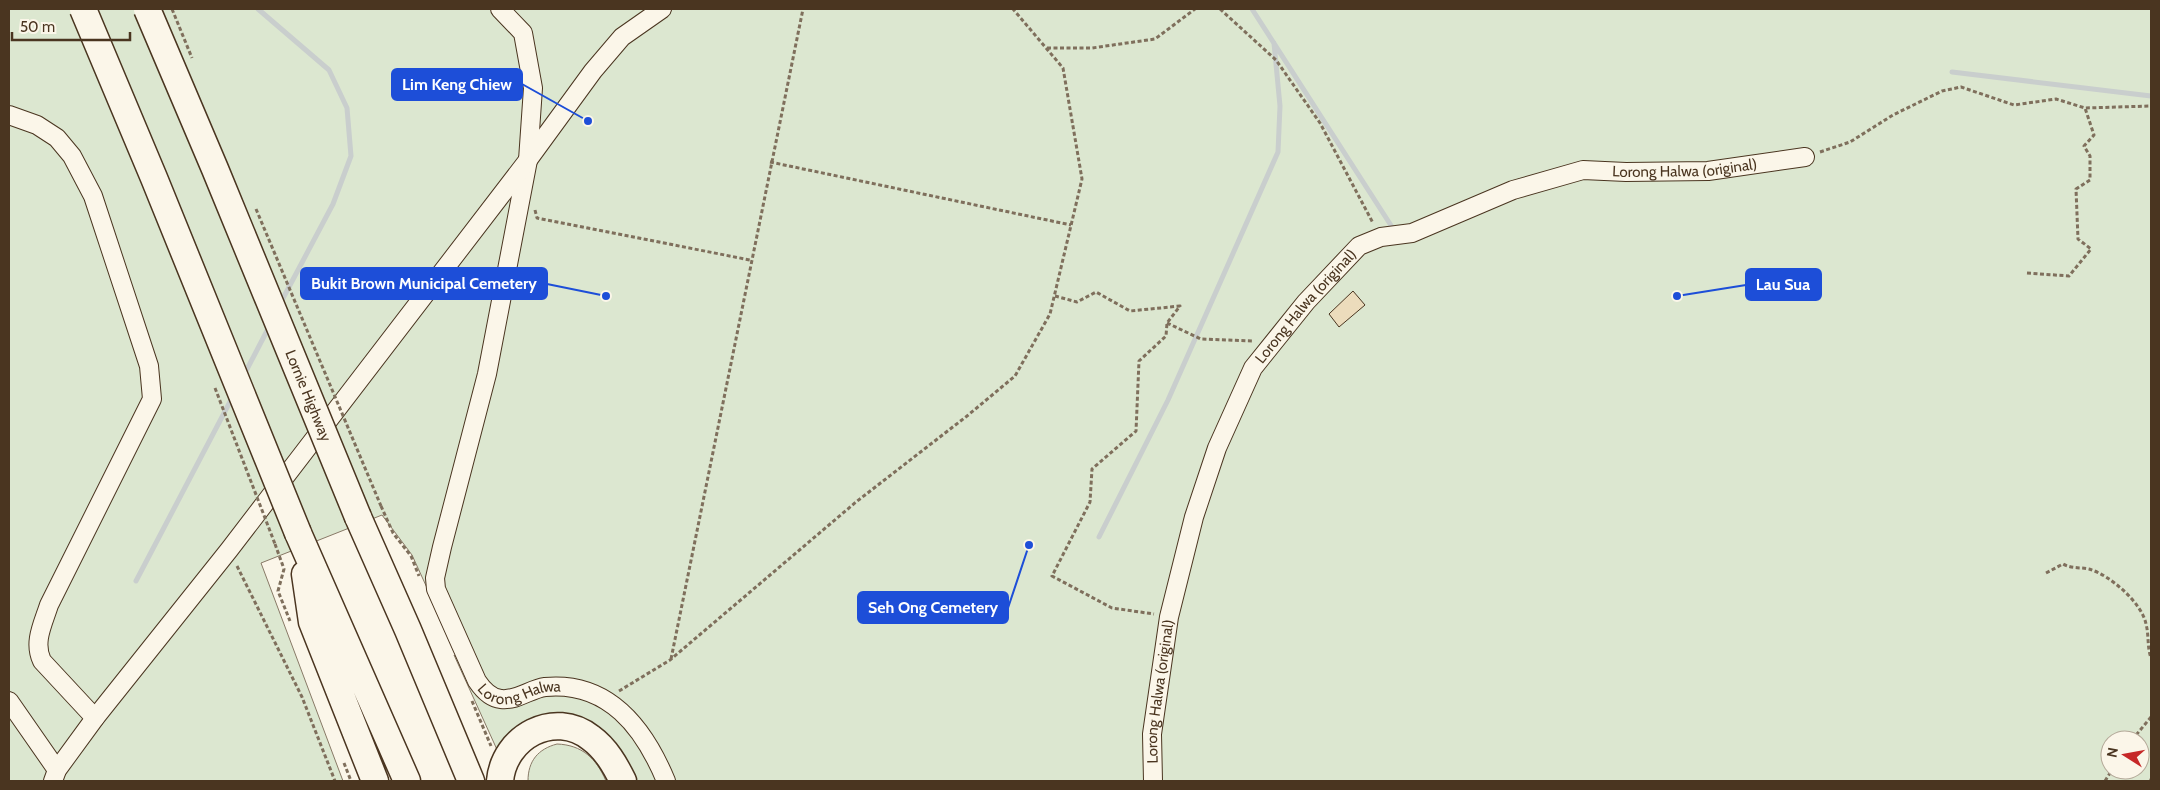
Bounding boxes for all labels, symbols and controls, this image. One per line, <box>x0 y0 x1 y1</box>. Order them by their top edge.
scale bar <box>12 10 130 42</box>
text: 50 m <box>20 18 55 36</box>
callout: Lim Keng Chiew <box>392 69 522 100</box>
text: Lim Keng Chiew <box>402 75 512 94</box>
street label: Lorong Halwa (original) <box>1612 155 1758 181</box>
street label: Lorong Halwa (original) <box>1251 245 1360 367</box>
callout: Bukit Brown Municipal Cemetery <box>301 268 547 299</box>
callout: Lau Sua <box>1746 269 1821 300</box>
text: Bukit Brown Municipal Cemetery <box>311 274 537 293</box>
text: Lau Sua <box>1756 275 1810 294</box>
street label: Lornie Highway <box>281 347 335 445</box>
callout: Seh Ong Cemetery <box>858 592 1008 623</box>
text: Seh Ong Cemetery <box>868 598 998 617</box>
street label: Lorong Halwa (original) <box>1143 618 1178 764</box>
street label: Lorong Halwa <box>474 677 562 708</box>
north arrow <box>2100 730 2150 780</box>
text: N <box>2102 746 2122 759</box>

